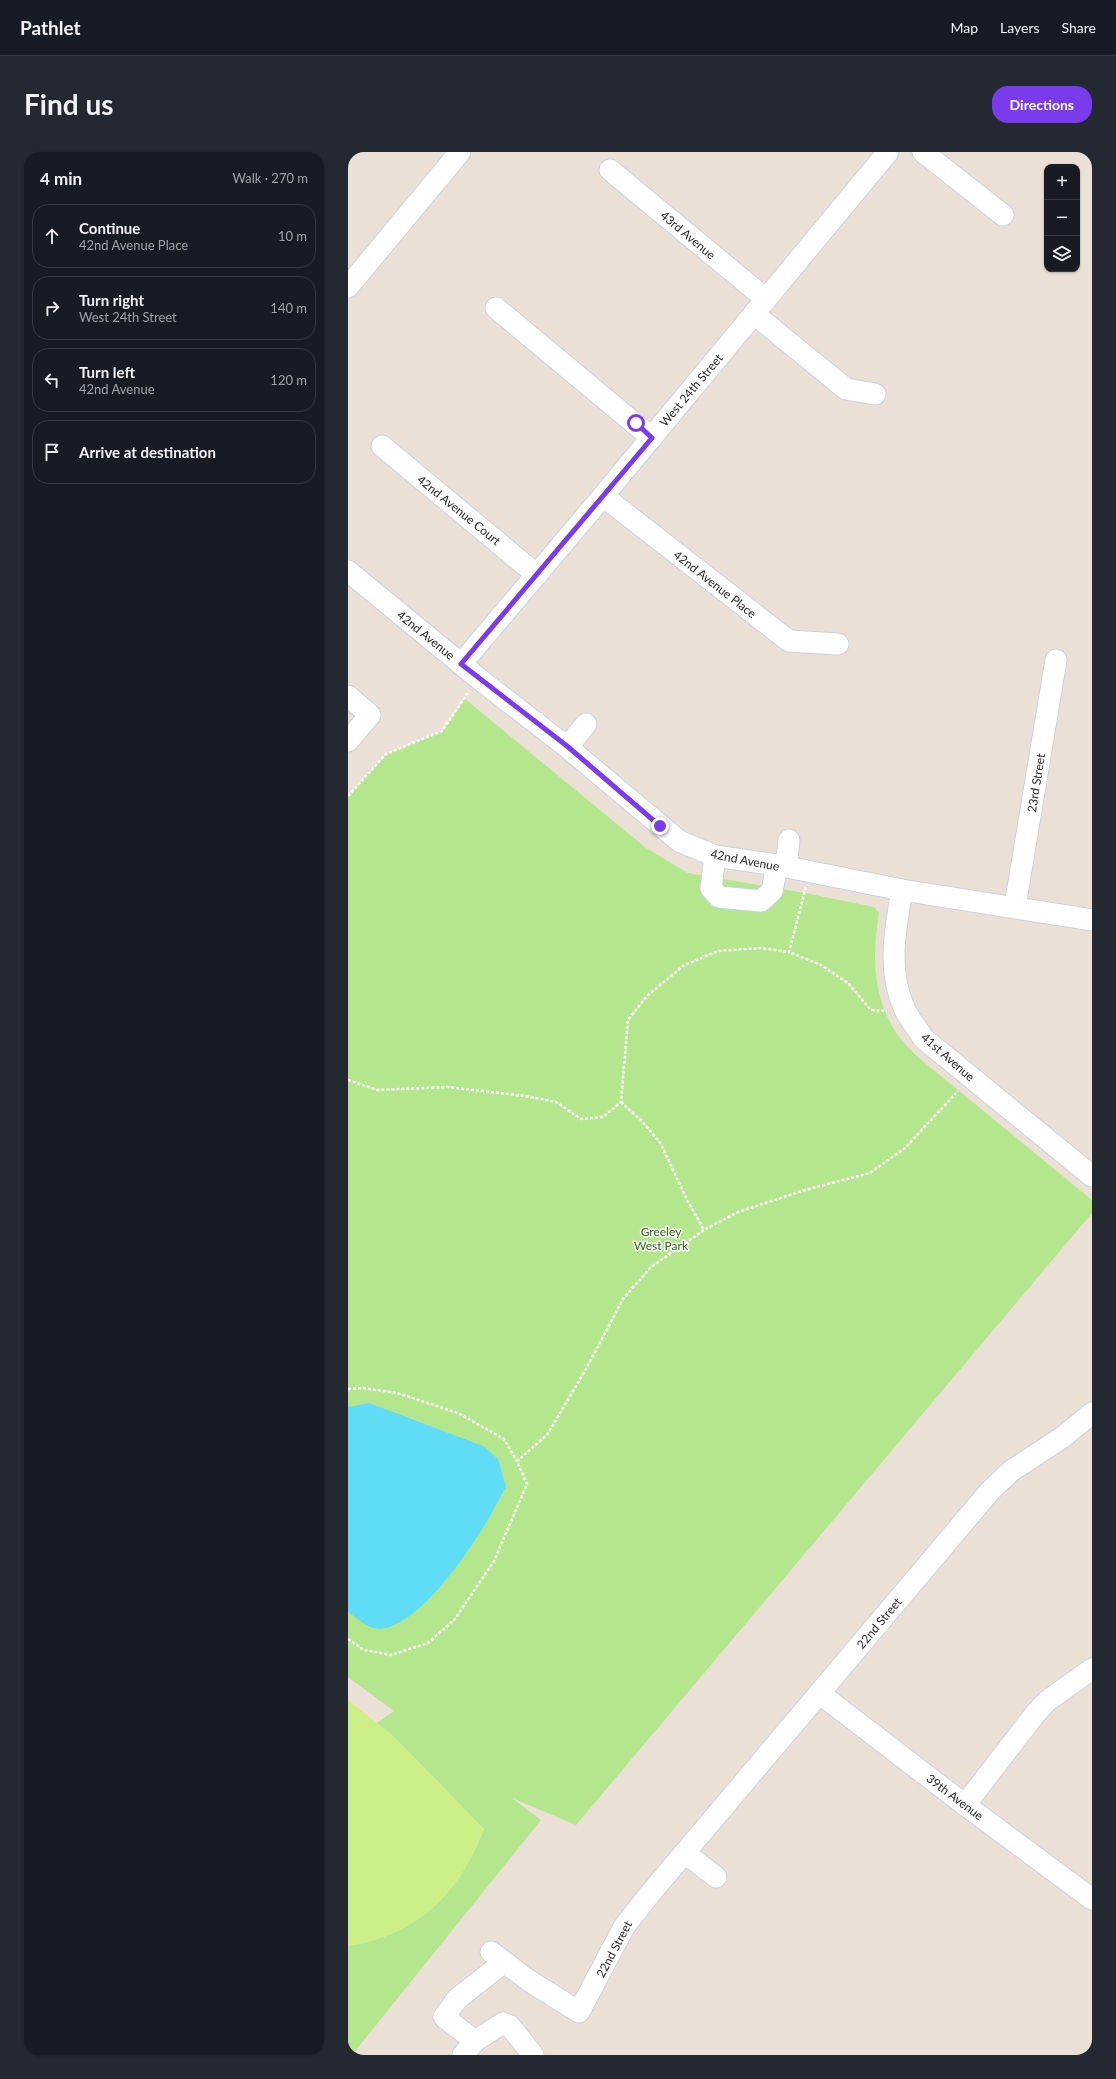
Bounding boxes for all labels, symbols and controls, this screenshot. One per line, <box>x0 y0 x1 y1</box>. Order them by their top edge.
text: Pathlet <box>20 16 81 39</box>
text: Map <box>950 19 978 36</box>
text: Layers <box>1000 19 1040 36</box>
text: Share <box>1062 19 1096 36</box>
button: Directions <box>992 86 1092 123</box>
text: Find us <box>24 87 114 121</box>
map controls <box>1044 164 1080 272</box>
button: + <box>1044 164 1080 200</box>
text: 4 min <box>40 168 82 189</box>
text: Walk · 270 m <box>232 170 308 186</box>
button: − <box>1044 200 1080 236</box>
street label: 43rd Avenue <box>657 208 719 262</box>
text: Continue <box>79 219 140 237</box>
icon: ahead <box>41 225 63 247</box>
text: 10 m <box>278 228 307 244</box>
button: layers <box>1044 236 1080 272</box>
text: 42nd Avenue Place <box>79 237 188 253</box>
text: Turn right <box>79 291 144 309</box>
icon: right <box>41 297 63 319</box>
text: 140 m <box>270 300 307 316</box>
text: West 24th Street <box>79 309 177 325</box>
street label: West 24th Street <box>656 350 726 429</box>
text: Turn left <box>79 363 135 381</box>
icon: left <box>41 369 63 391</box>
text: 120 m <box>270 372 307 388</box>
text: 42nd Avenue <box>79 381 155 397</box>
route start <box>627 414 645 432</box>
icon: arrive <box>41 441 63 463</box>
text: Arrive at destination <box>79 443 216 461</box>
street label: 42nd Avenue Court <box>414 472 504 549</box>
street label: 42nd Avenue Place <box>671 547 759 621</box>
street label: 42nd Avenue <box>394 607 458 663</box>
street label: 23rd Street <box>1024 752 1048 814</box>
route end <box>651 817 669 835</box>
street label: 42nd Avenue <box>709 846 781 874</box>
street label: 41st Avenue <box>918 1030 978 1084</box>
park label: Greeley West Park <box>634 1224 689 1253</box>
street label: 22nd Street <box>853 1594 905 1652</box>
street label: 39th Avenue <box>924 1771 986 1823</box>
street label: 22nd Street <box>593 1917 636 1980</box>

